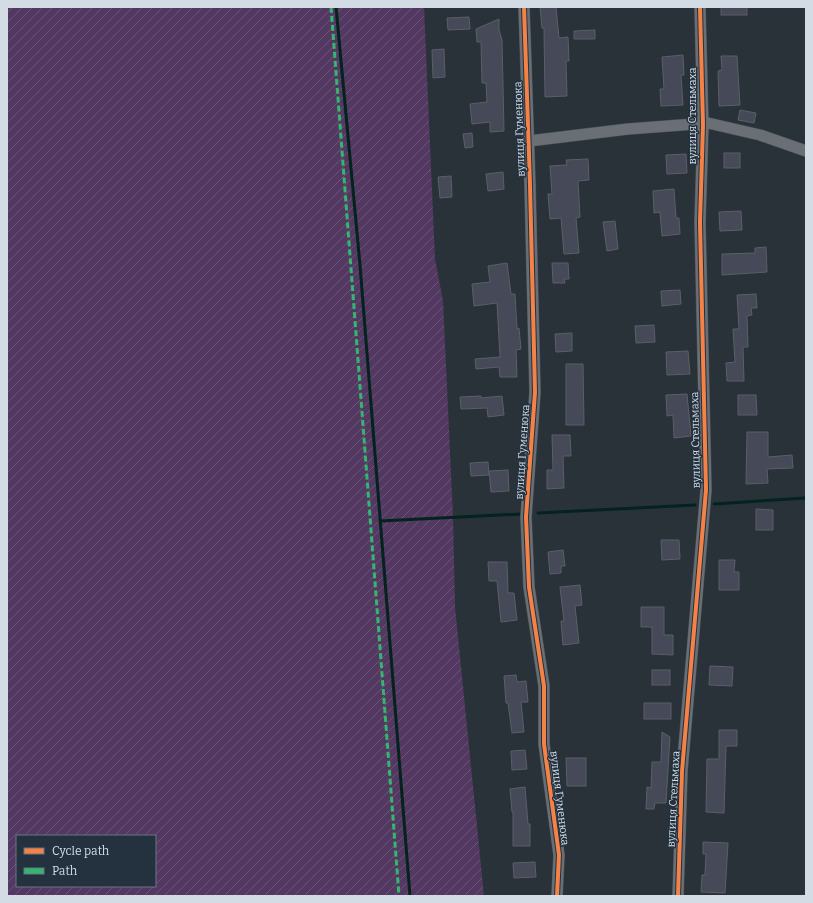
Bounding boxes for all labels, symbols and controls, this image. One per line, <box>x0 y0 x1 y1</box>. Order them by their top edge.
street label: вулиця Стельмаха <box>686 68 699 164</box>
street label: вулиця Гуменюка <box>511 81 528 177</box>
street label: вулиця Стельмаха <box>688 391 703 489</box>
street label: вулиця Гуменюка <box>513 404 532 500</box>
street label: вулиця Гуменюка <box>547 750 572 846</box>
street label: вулиця Стельмаха <box>664 750 683 848</box>
legend <box>16 835 156 887</box>
text: Cycle path <box>52 844 110 858</box>
text: Path <box>52 864 78 878</box>

